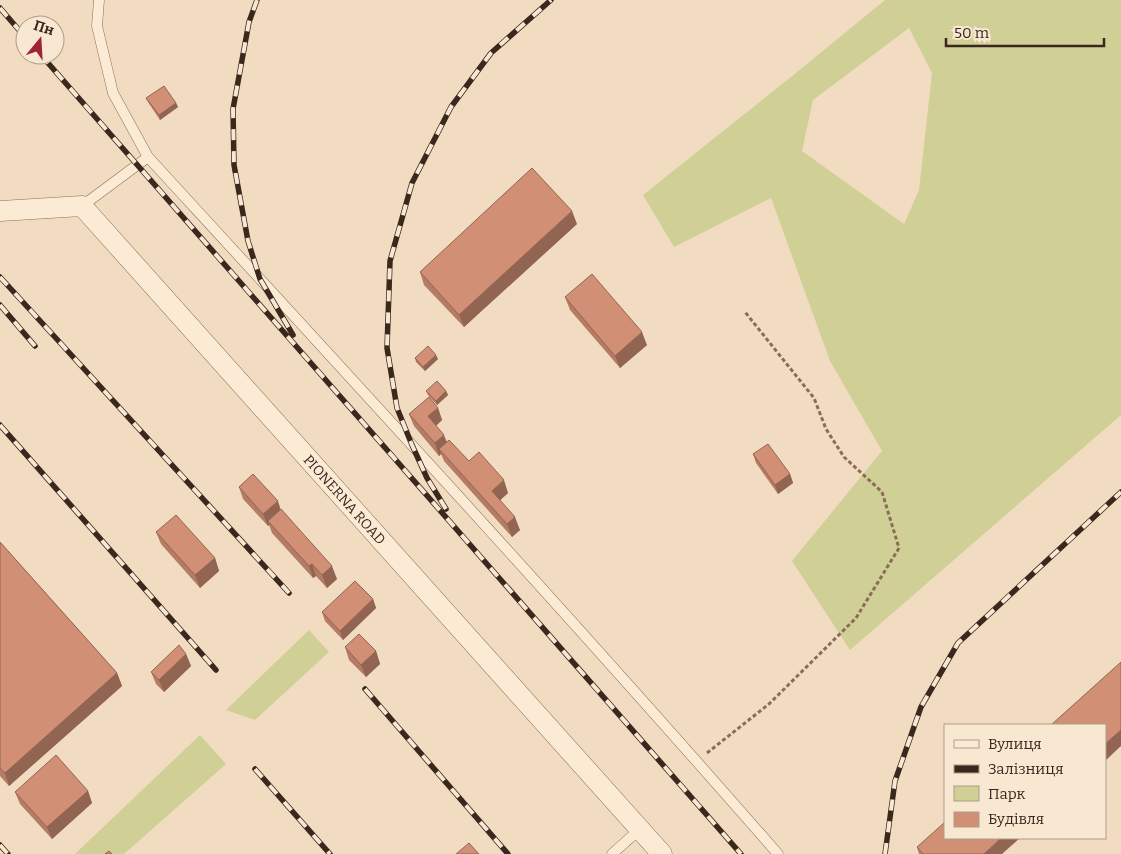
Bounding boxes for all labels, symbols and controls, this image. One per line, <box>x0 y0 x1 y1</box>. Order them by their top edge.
north arrow <box>15 15 65 65</box>
scale bar <box>946 15 1104 47</box>
text: Пн <box>32 17 56 39</box>
text: 50 m <box>954 24 990 42</box>
street label: PIONERNA ROAD <box>300 451 389 548</box>
legend <box>944 724 1106 839</box>
text: Вулиця <box>988 735 1042 753</box>
text: Залізниця <box>988 760 1063 778</box>
text: Парк <box>988 785 1026 803</box>
text: Будівля <box>988 810 1044 828</box>

